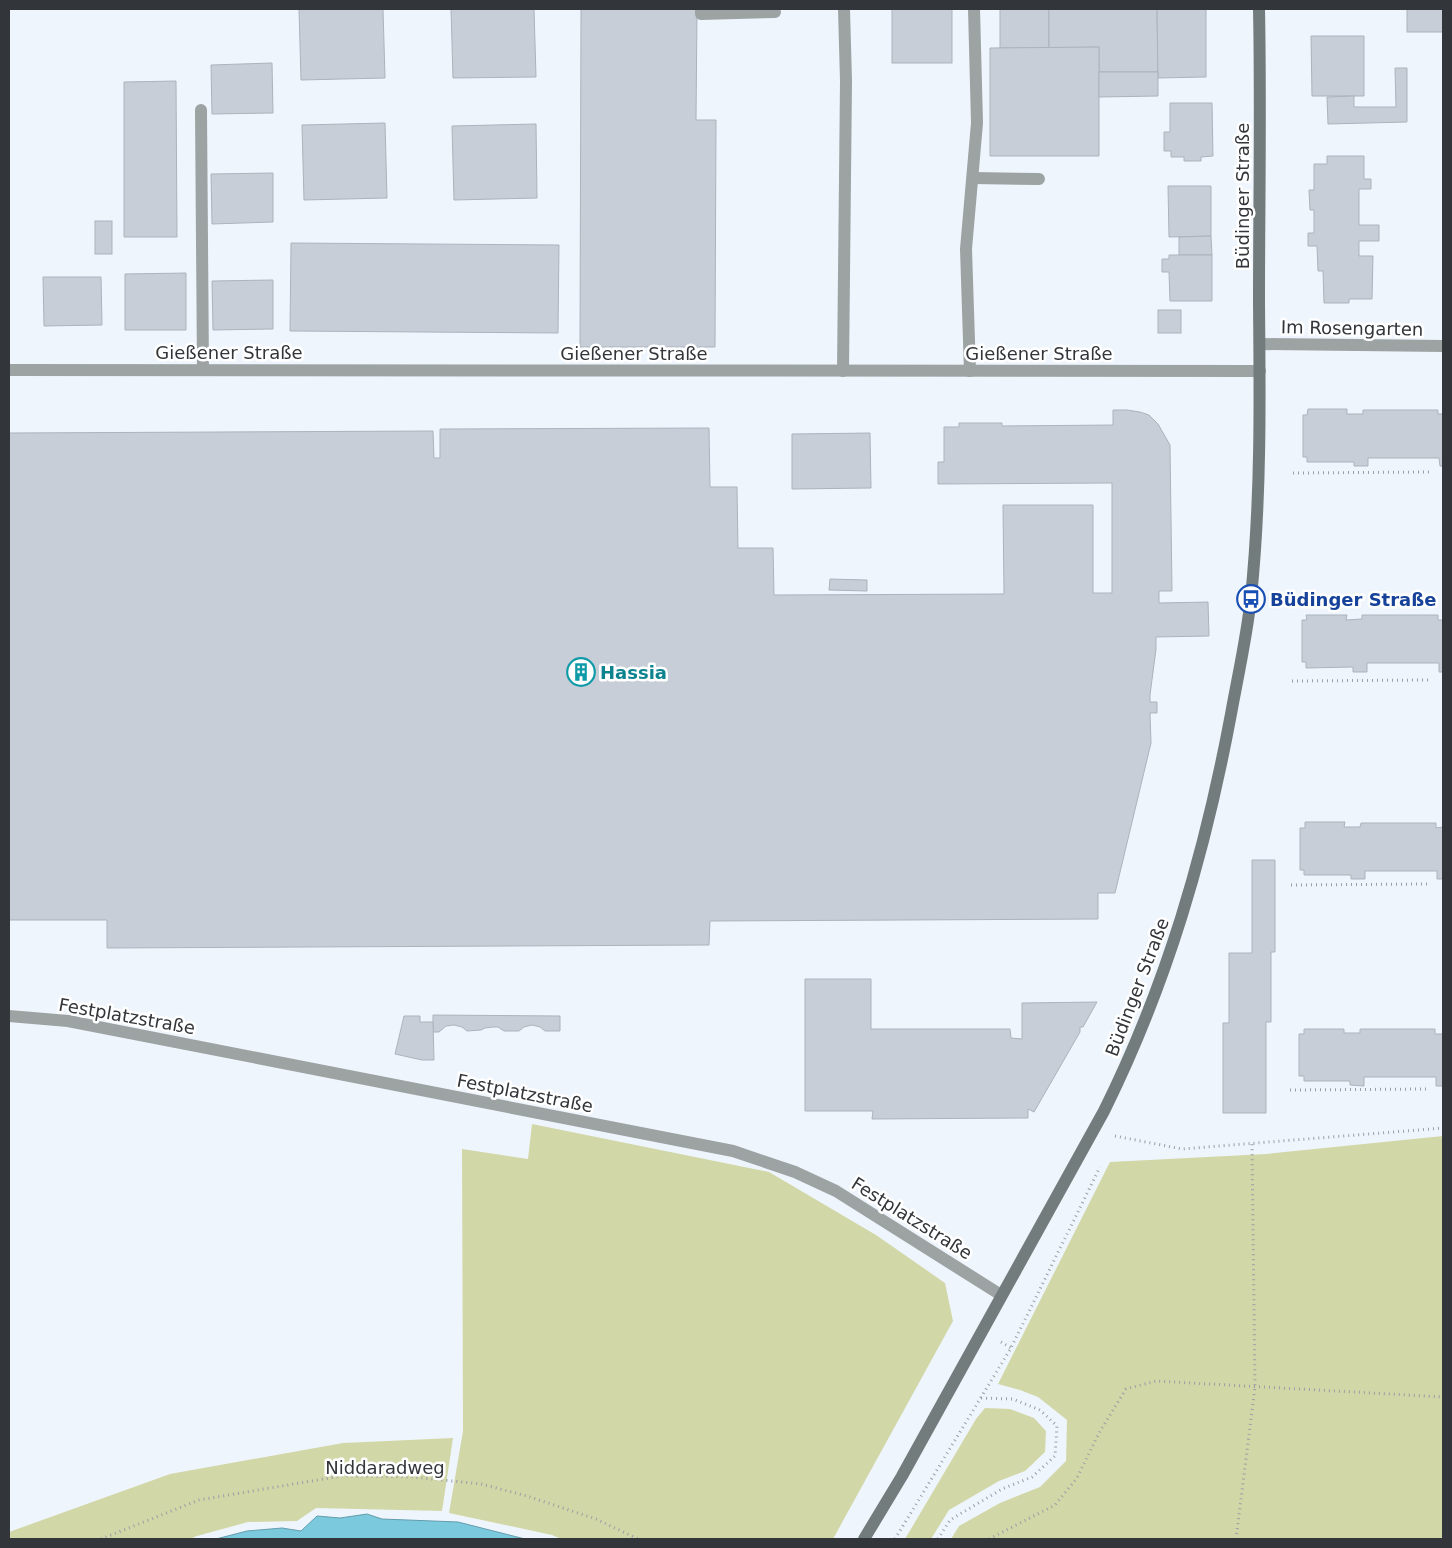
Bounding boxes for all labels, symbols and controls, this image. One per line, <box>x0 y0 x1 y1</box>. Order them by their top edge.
street label: Büdinger Straße <box>1232 123 1253 269</box>
street label: Im Rosengarten <box>1281 316 1423 340</box>
street label: Gießener Straße <box>155 342 303 363</box>
street label: Gießener Straße <box>560 343 708 364</box>
street label: Gießener Straße <box>965 343 1113 364</box>
bus stop icon: Büdinger Straße <box>1236 584 1266 614</box>
place label: Büdinger Straße <box>1270 589 1436 610</box>
building icon: Hassia <box>566 657 596 687</box>
place label: Hassia <box>600 662 667 683</box>
street label: Büdinger Straße <box>1101 915 1173 1059</box>
street label: Festplatzstraße <box>57 994 197 1038</box>
street label: Festplatzstraße <box>455 1070 595 1116</box>
street label: Festplatzstraße <box>848 1172 976 1264</box>
street label: Niddaradweg <box>325 1457 445 1478</box>

